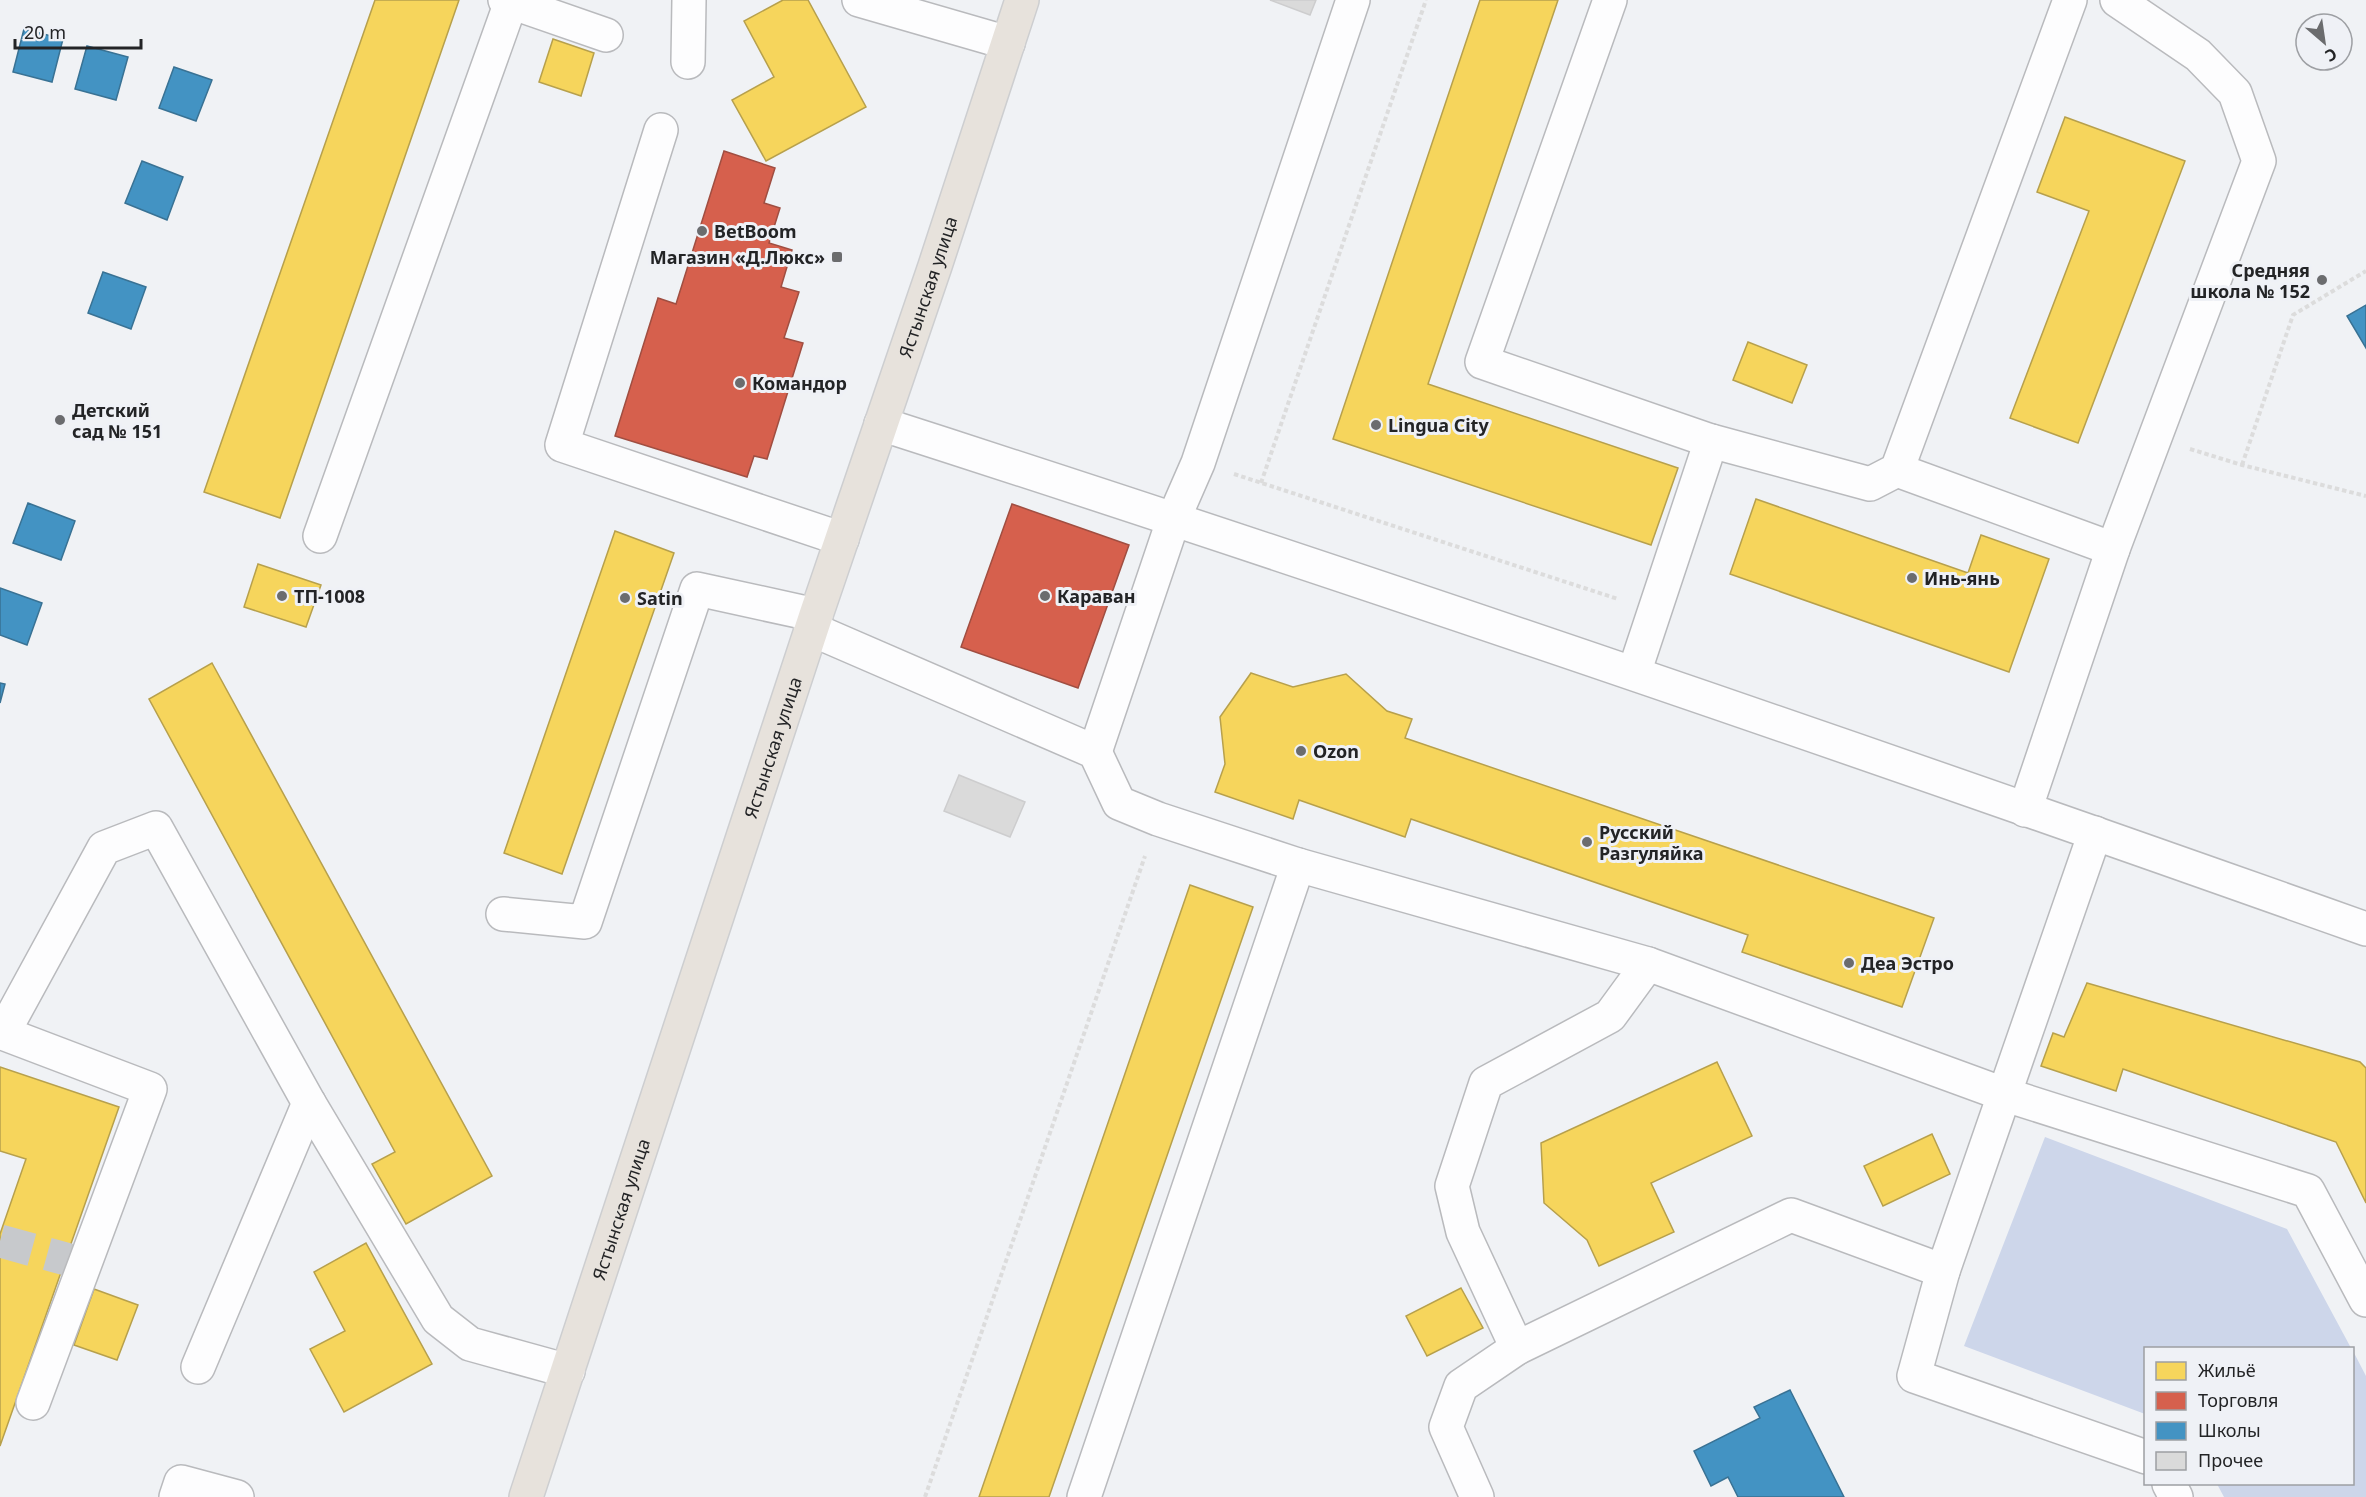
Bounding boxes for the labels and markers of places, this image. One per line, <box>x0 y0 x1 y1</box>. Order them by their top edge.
place label: BetBoom <box>714 219 797 243</box>
marker: BetBoom <box>695 224 709 238</box>
place label: Магазин «Д.Люкс» <box>650 245 825 269</box>
marker: Магазин «Д.Люкс» <box>830 250 844 264</box>
place label: Средняя школа № 152 <box>2190 258 2310 303</box>
marker: Средняя школа № 152 <box>2315 273 2329 287</box>
place label: Командор <box>752 371 847 395</box>
marker: Командор <box>733 376 747 390</box>
place label: Детский сад № 151 <box>72 398 162 443</box>
marker: Детский сад № 151 <box>53 413 67 427</box>
place label: Lingua City <box>1388 413 1489 437</box>
marker: Lingua City <box>1369 418 1383 432</box>
place label: Инь-янь <box>1924 566 2000 590</box>
marker: Инь-янь <box>1905 571 1919 585</box>
place label: ТП-1008 <box>294 584 365 608</box>
place label: Караван <box>1057 584 1135 608</box>
place label: Satin <box>637 586 683 610</box>
marker: ТП-1008 <box>275 589 289 603</box>
marker: Караван <box>1038 589 1052 603</box>
marker: Satin <box>618 591 632 605</box>
place label: Ozon <box>1313 739 1359 763</box>
marker: Ozon <box>1294 744 1308 758</box>
place label: Русский Разгуляйка <box>1599 820 1703 865</box>
marker: Русский Разгуляйка <box>1580 835 1594 849</box>
place label: Деа Эстро <box>1861 951 1954 975</box>
marker: Деа Эстро <box>1842 956 1856 970</box>

